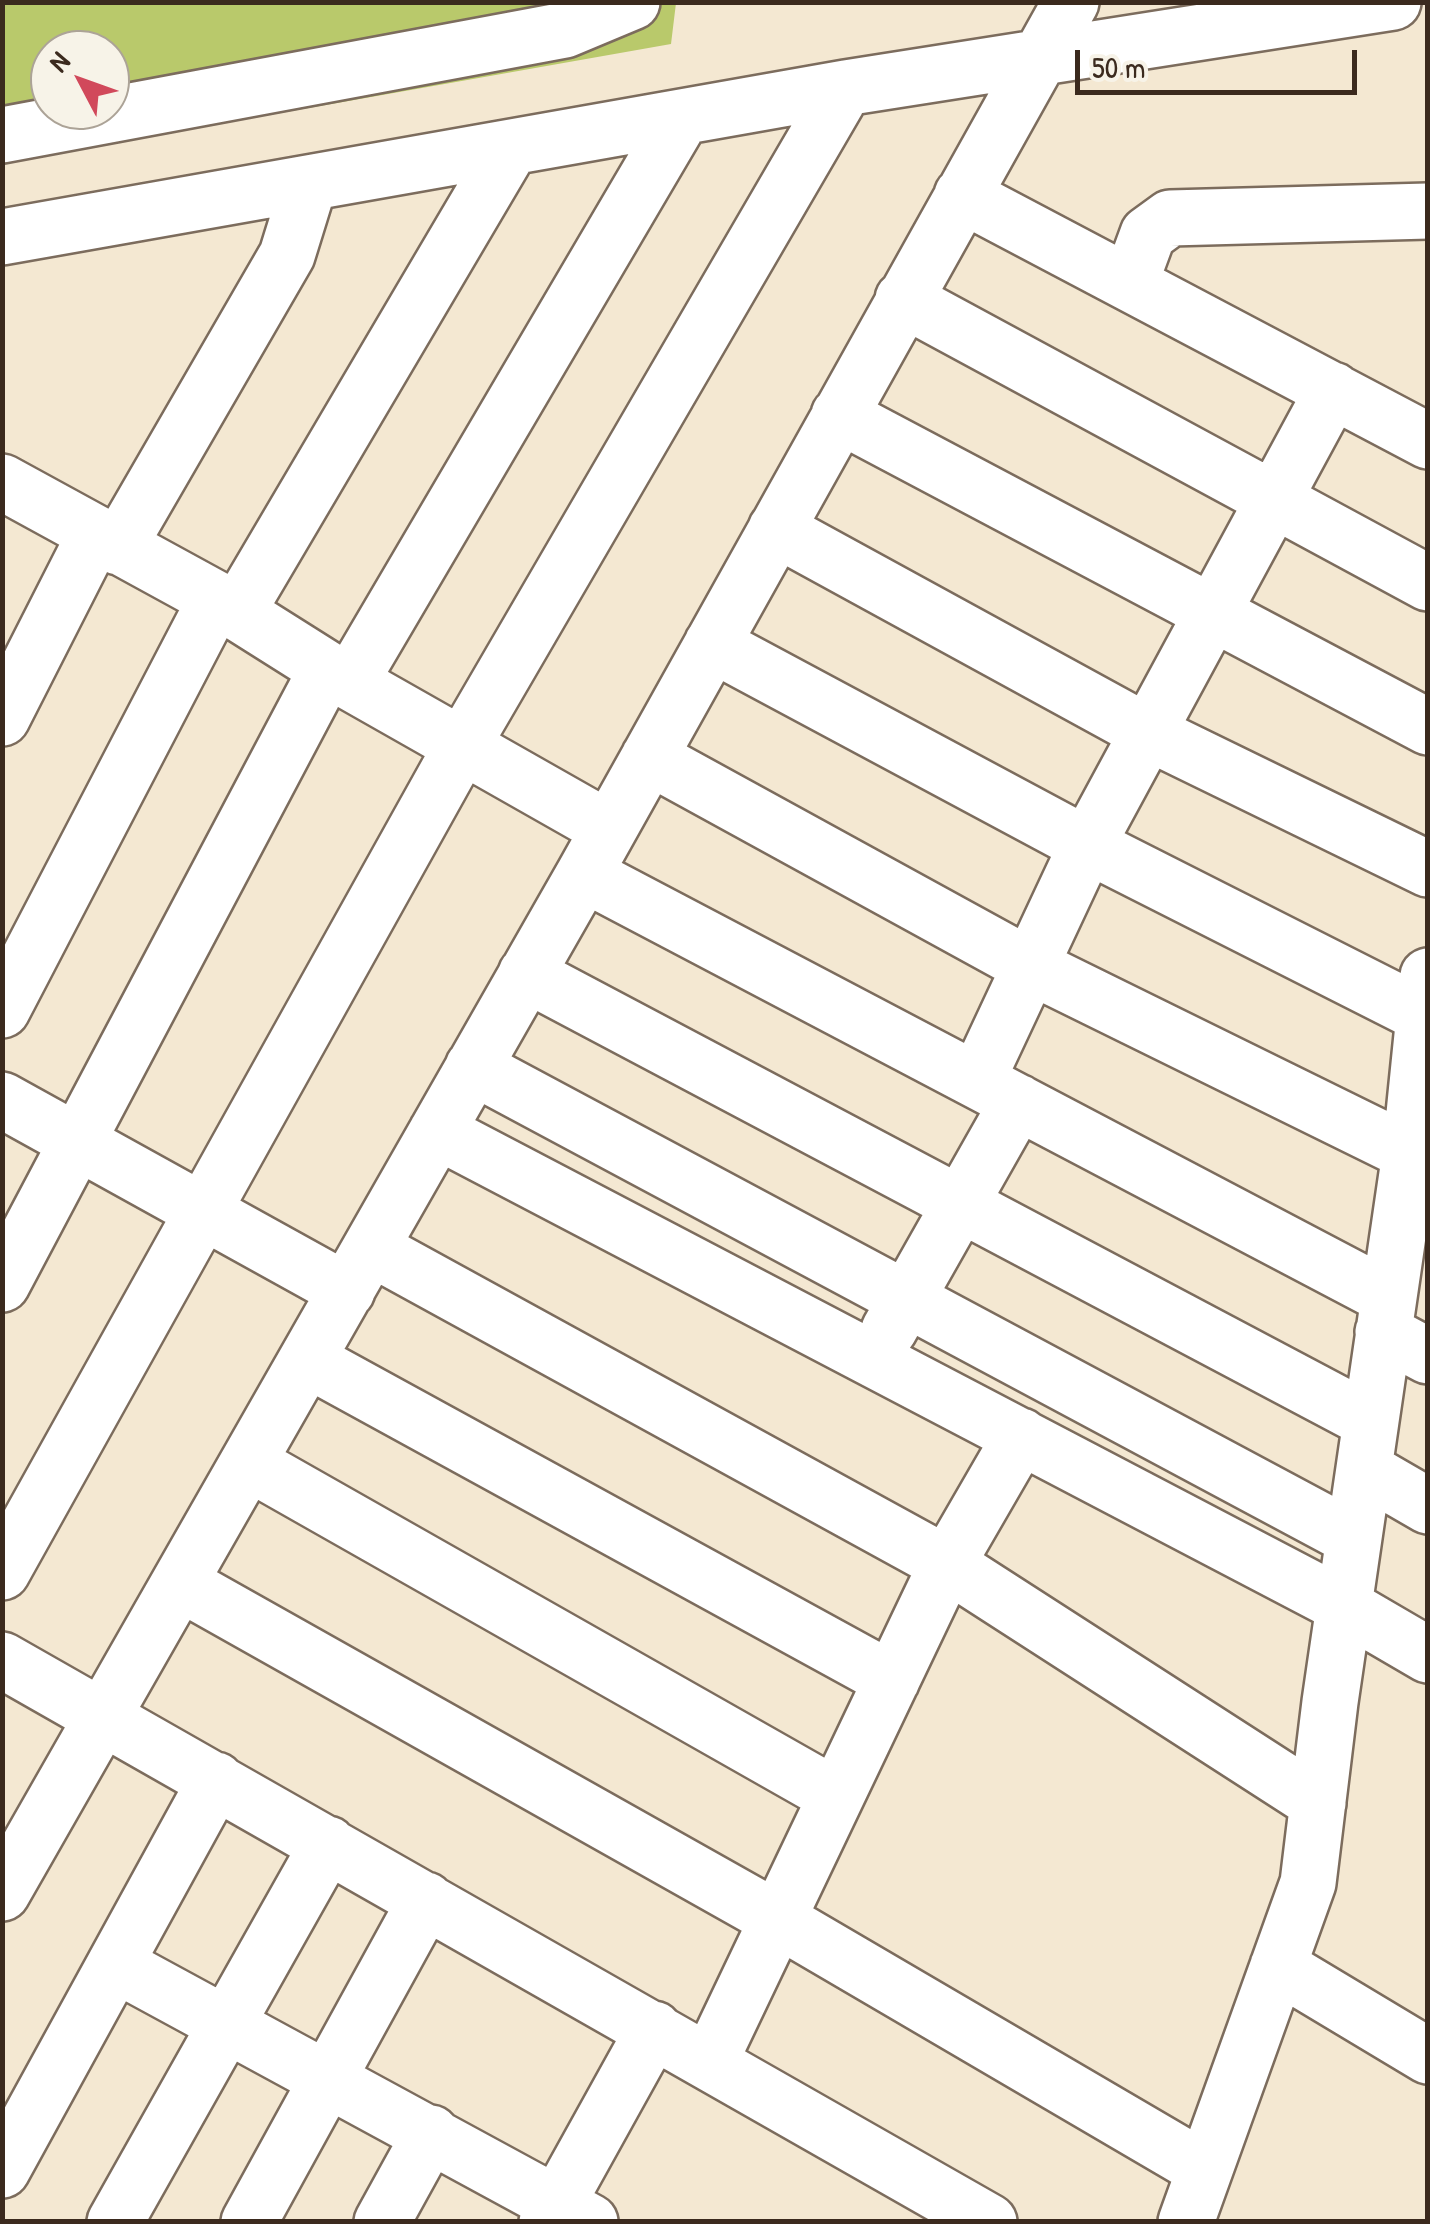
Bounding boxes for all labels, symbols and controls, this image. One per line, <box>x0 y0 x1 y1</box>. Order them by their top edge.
north arrow <box>30 30 130 130</box>
scale bar <box>1080 30 1362 92</box>
text: N <box>40 44 78 80</box>
text: 50 m <box>1092 47 1145 87</box>

